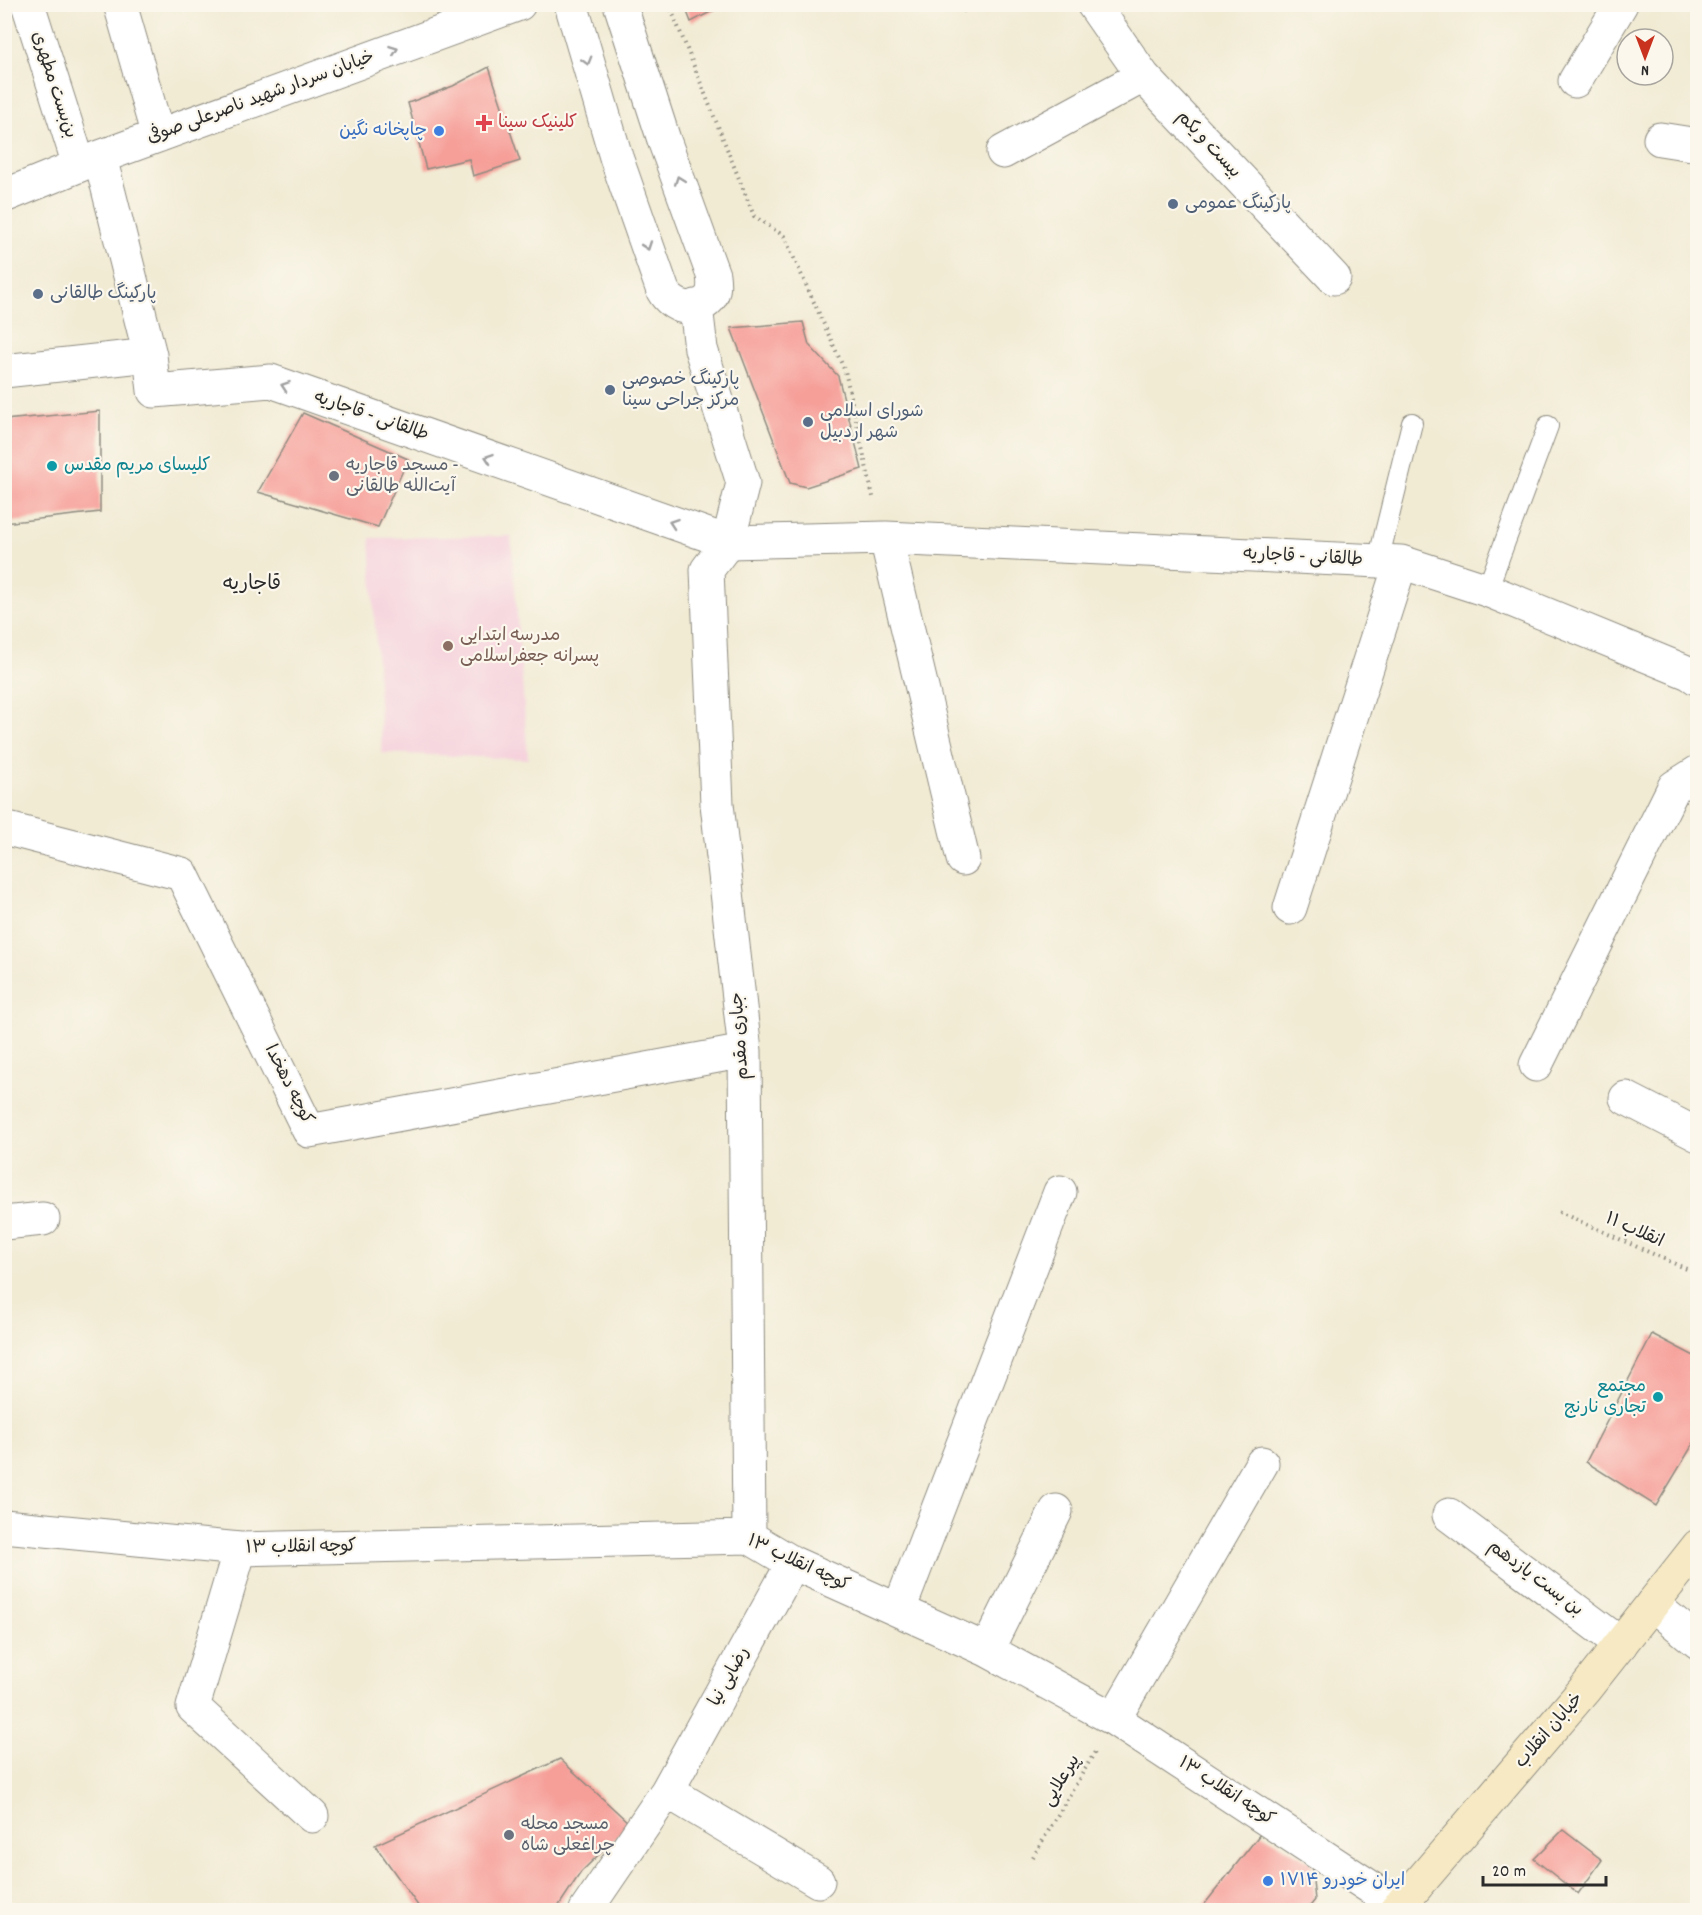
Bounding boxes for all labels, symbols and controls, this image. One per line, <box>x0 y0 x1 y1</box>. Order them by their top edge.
north arrow <box>1615 27 1675 87</box>
street label: بن‌بست مطهری <box>24 28 82 142</box>
street label: خیابان سردار شهید ناصرعلی صوفی <box>143 43 378 151</box>
one-way arrow <box>388 45 399 58</box>
one-way arrow <box>580 55 592 66</box>
text: N <box>1641 58 1649 81</box>
street label: بیست و یکم <box>1170 106 1246 184</box>
place label: کلینیک سینا <box>498 111 578 136</box>
marker: کلینیک سینا <box>475 114 493 132</box>
place label: چاپخانه نگین <box>339 119 427 144</box>
marker: چاپخانه نگین <box>432 124 446 138</box>
one-way arrow <box>673 176 686 186</box>
place label: پارکینگ عمومی <box>1185 192 1291 217</box>
marker: پارکینگ عمومی <box>1166 197 1180 211</box>
one-way arrow <box>639 240 652 251</box>
place label: پارکینگ طالقانی <box>50 282 157 307</box>
marker: پارکینگ طالقانی <box>31 287 45 301</box>
place label: پارکینگ خصوصی مرکز جراحی سینا <box>622 368 739 414</box>
one-way arrow <box>280 381 291 394</box>
marker: پارکینگ خصوصی مرکز جراحی سینا <box>603 383 617 397</box>
street label: طالقانی - قاجاریه <box>310 386 432 448</box>
place label: شورای اسلامی شهر اردبیل <box>820 400 924 446</box>
marker: شورای اسلامی شهر اردبیل <box>801 415 815 429</box>
one-way arrow <box>484 453 495 466</box>
place label: کلیسای مریم مقدس <box>64 454 211 479</box>
place label: مسجد قاجاریه - آیت‌الله طالقانی <box>346 454 459 500</box>
marker: کلیسای مریم مقدس <box>45 459 59 473</box>
marker: مسجد قاجاریه - آیت‌الله طالقانی <box>327 469 341 483</box>
one-way arrow <box>668 517 679 530</box>
street label: طالقانی - قاجاریه <box>1242 542 1364 574</box>
district label: قاجاریه <box>223 571 281 599</box>
place label: مدرسه ابتدایی پسرانه جعفراسلامی <box>460 624 599 670</box>
marker: مدرسه ابتدایی پسرانه جعفراسلامی <box>441 639 455 653</box>
street label: جباری مقدم <box>725 991 757 1081</box>
street label: کوچه دهخدا <box>257 1041 319 1129</box>
street label: انقلاب ۱۱ <box>1601 1207 1667 1255</box>
place label: مجتمع تجاری نارنج <box>1564 1375 1647 1421</box>
marker: مجتمع تجاری نارنج <box>1651 1390 1665 1404</box>
street label: کوچه انقلاب ۱۳ <box>743 1529 854 1599</box>
street label: کوچه انقلاب ۱۳ <box>245 1535 357 1561</box>
street label: بن بست یازدهم <box>1482 1535 1588 1623</box>
street label: رضایی نیا <box>703 1643 757 1711</box>
street label: خیابان انقلاب <box>1510 1688 1590 1774</box>
street label: پیرعلایی <box>1037 1750 1087 1812</box>
street label: کوچه انقلاب ۱۳ <box>1173 1751 1279 1833</box>
place label: مسجد محله چراغعلی شاه <box>521 1813 615 1859</box>
marker: مسجد محله چراغعلی شاه <box>502 1828 516 1842</box>
scale bar <box>1483 1849 1606 1887</box>
text: 20 m <box>1492 1860 1526 1885</box>
place label: ایران خودرو ۱۷۱۴ <box>1280 1869 1405 1894</box>
marker: ایران خودرو ۱۷۱۴ <box>1261 1874 1275 1888</box>

